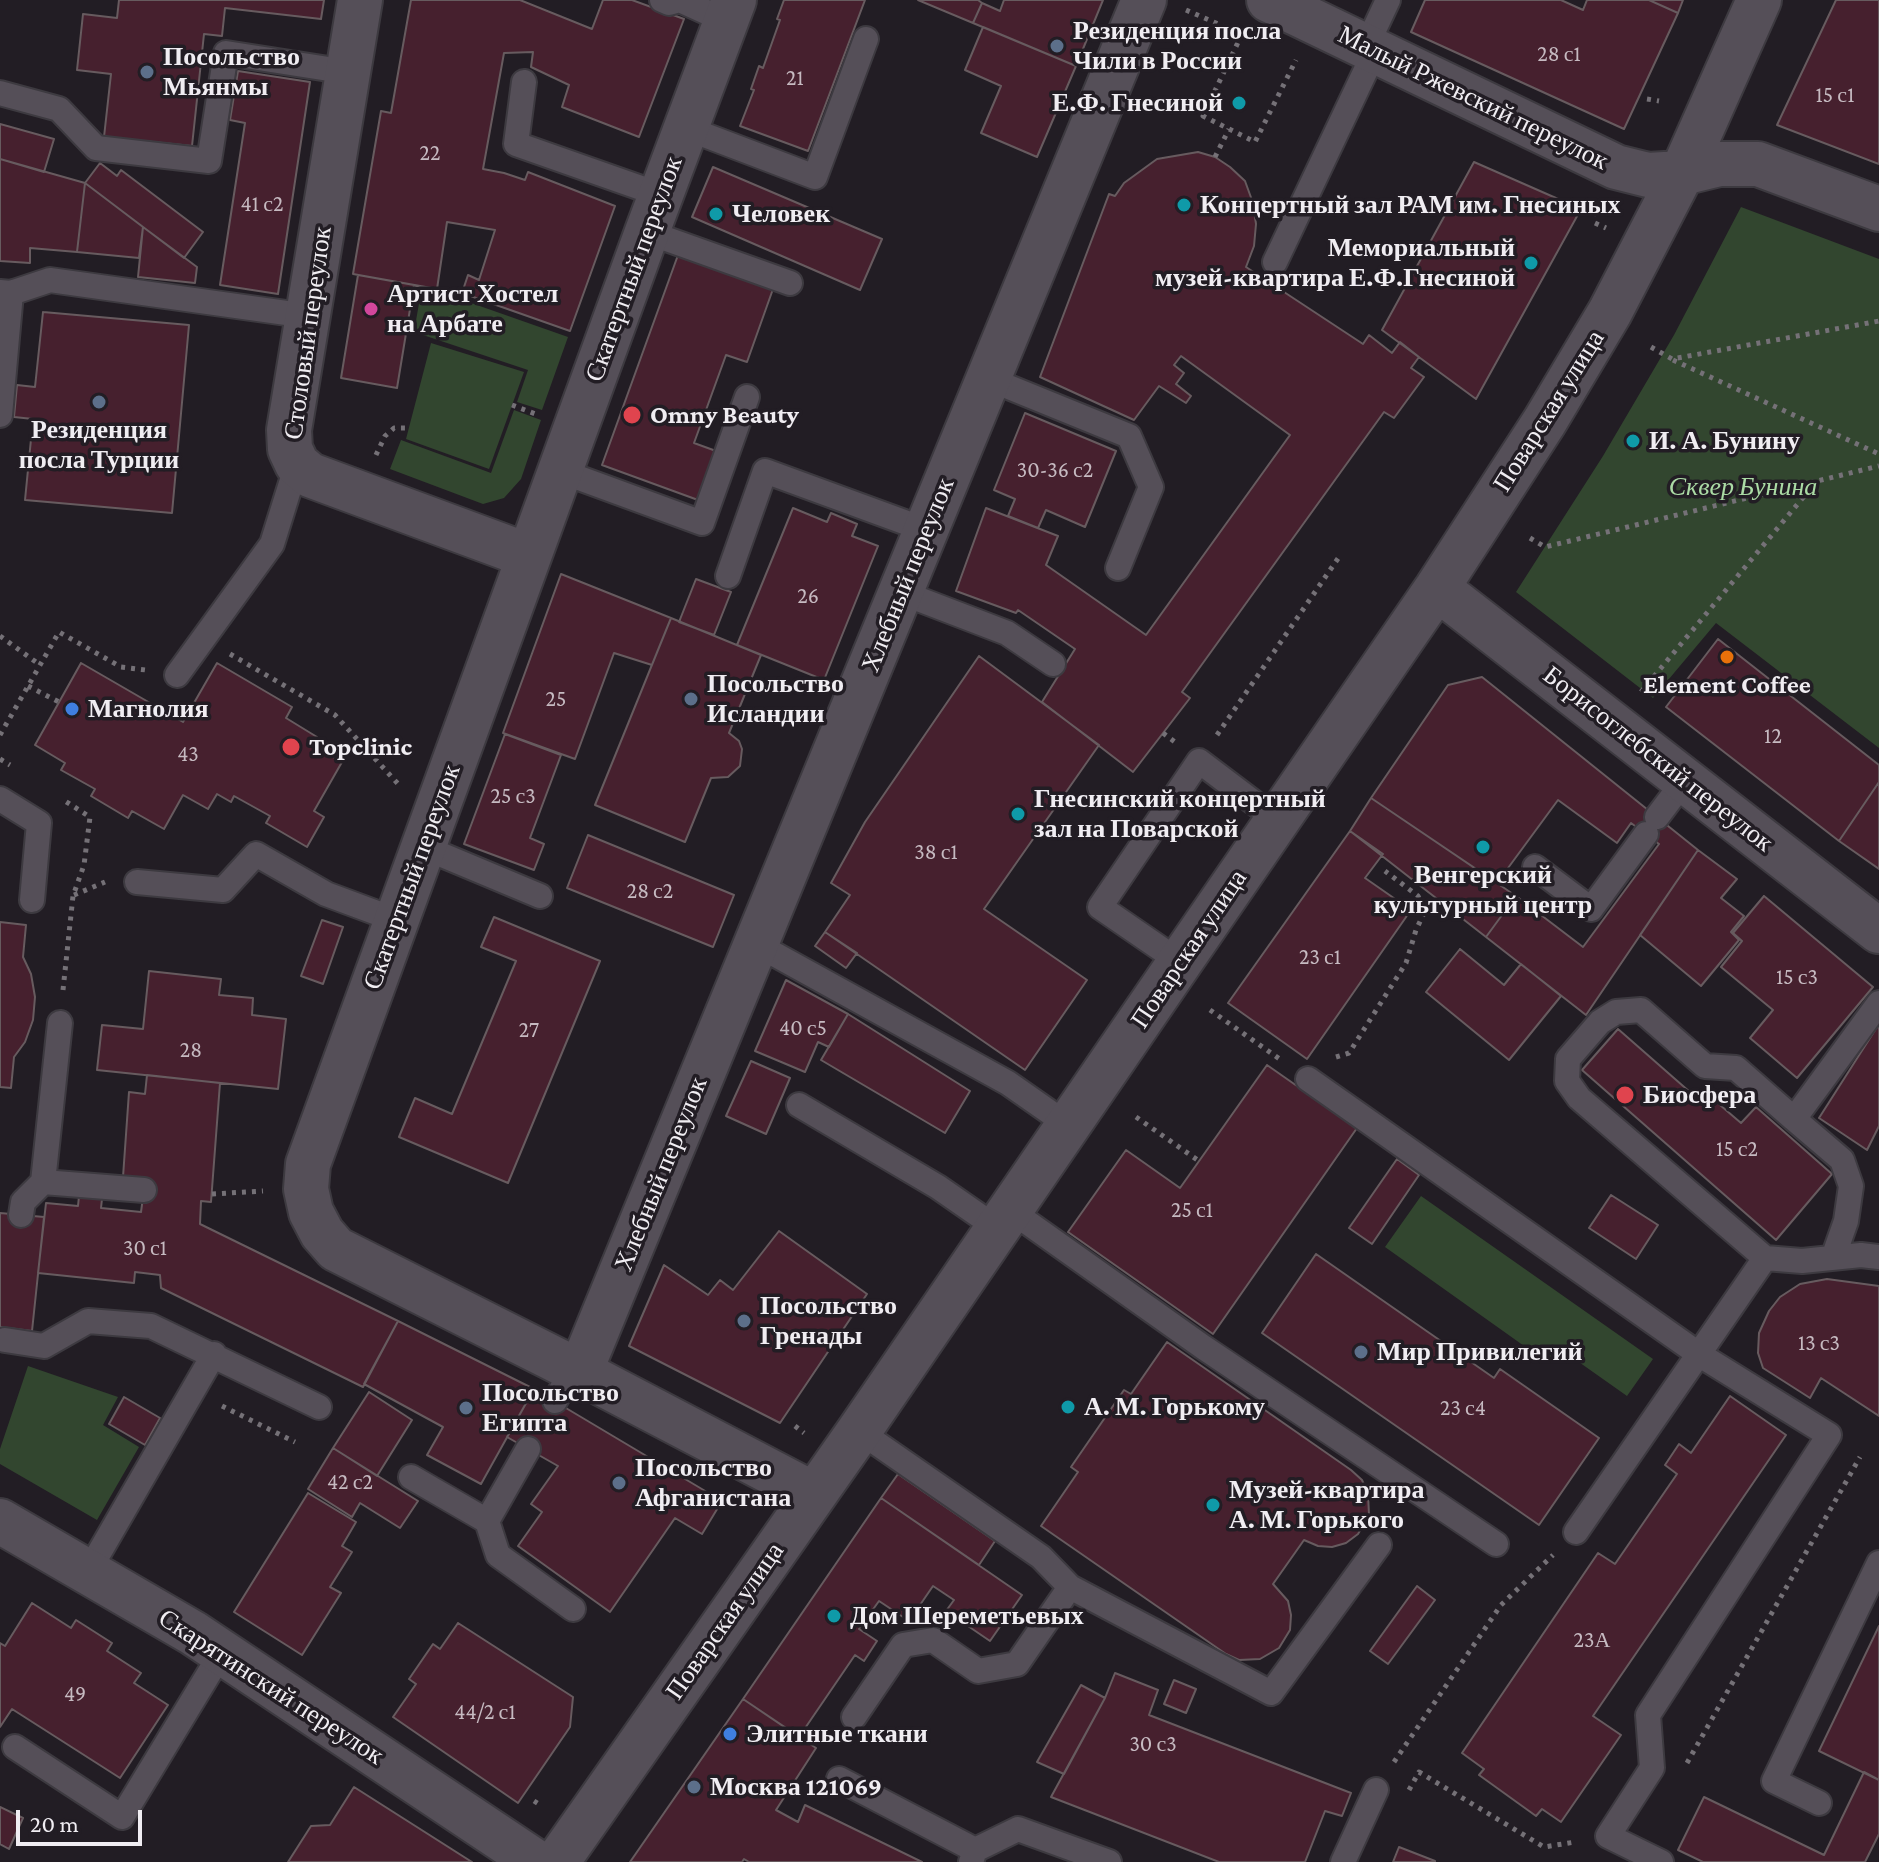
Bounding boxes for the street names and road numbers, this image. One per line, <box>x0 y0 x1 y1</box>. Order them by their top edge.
street label: Малый Ржевский переулок <box>1333 19 1613 177</box>
street label: Скатертный переулок <box>579 152 689 386</box>
street label: Столовый переулок <box>278 224 338 442</box>
street label: Поварская улица <box>1487 324 1611 498</box>
street label: Хлебный переулок <box>855 473 961 677</box>
street label: Борисоглебский переулок <box>1537 660 1779 858</box>
street label: Скатертный переулок <box>357 760 467 994</box>
street label: Поварская улица <box>1124 864 1254 1034</box>
street label: Хлебный переулок <box>608 1072 714 1276</box>
street label: Поварская улица <box>659 1536 791 1706</box>
street label: Скарятинский переулок <box>153 1603 389 1771</box>

